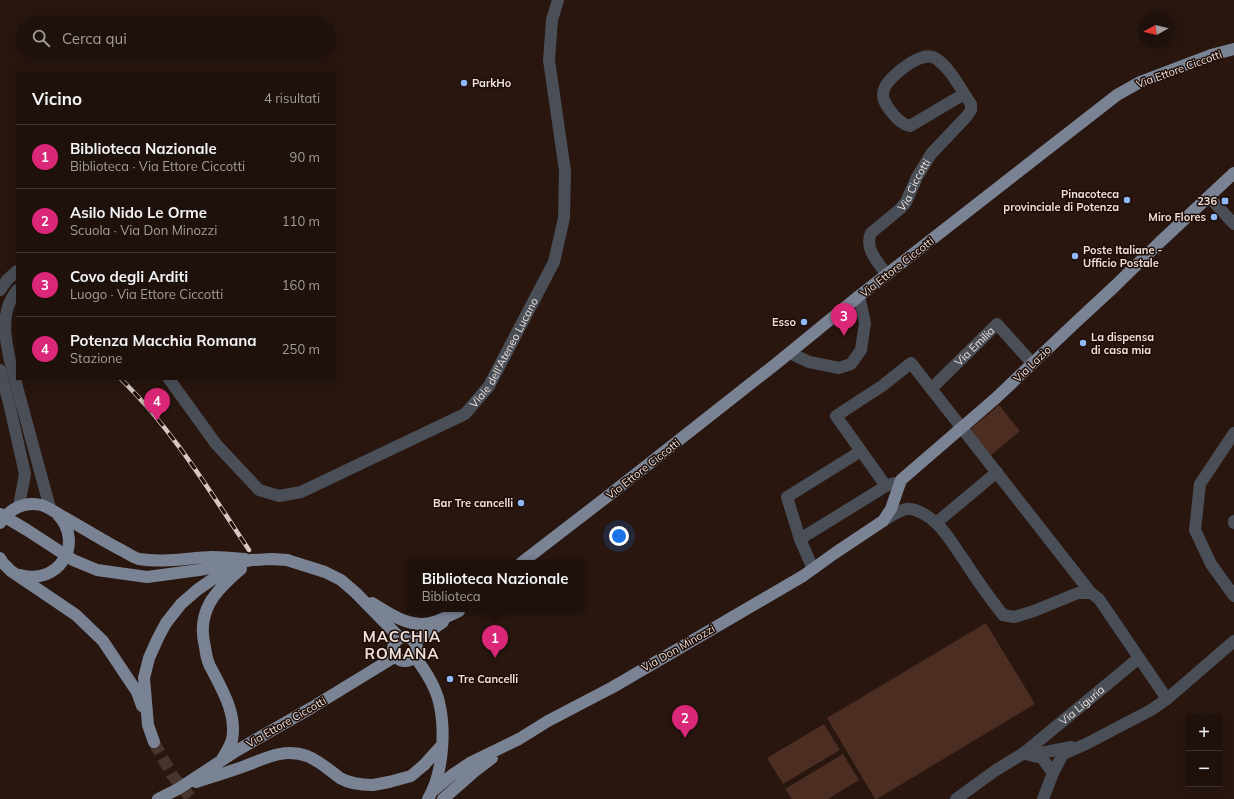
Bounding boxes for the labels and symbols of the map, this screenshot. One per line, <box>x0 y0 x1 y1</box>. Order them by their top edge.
north arrow <box>1138 12 1174 48</box>
street label: Via Ettore Ciccotti <box>1134 47 1224 91</box>
place label: ParkHo <box>472 76 512 90</box>
marker: ParkHo <box>459 78 469 88</box>
street label: Via Ciccotti <box>894 156 933 214</box>
place label: Pinacoteca provinciale di Potenza <box>1003 187 1119 214</box>
place label: 236 <box>1197 194 1217 208</box>
marker: Pinacoteca provinciale di Potenza <box>1122 195 1132 205</box>
marker: 236 <box>1220 196 1230 206</box>
place label: Miro Flores <box>1148 210 1206 224</box>
marker: Miro Flores <box>1209 212 1219 222</box>
street label: Via Ettore Ciccotti <box>857 234 937 300</box>
place label: Poste Italiane - Ufficio Postale <box>1083 243 1163 270</box>
marker: Poste Italiane - Ufficio Postale <box>1070 251 1080 261</box>
street label: Viale dell'Ateneo Lucano <box>466 295 541 411</box>
pin: 3 <box>831 303 857 336</box>
place label: Esso <box>772 315 796 329</box>
marker: Esso <box>799 317 809 327</box>
street label: Via Emilia <box>952 324 997 369</box>
place label: La dispensa di casa mia <box>1091 330 1154 357</box>
marker: La dispensa di casa mia <box>1078 338 1088 348</box>
street label: Via Lazio <box>1010 343 1054 385</box>
pin: 4 <box>144 388 170 421</box>
street label: Via Ettore Ciccotti <box>603 436 683 502</box>
place label: Bar Tre cancelli <box>433 496 513 510</box>
marker: Bar Tre cancelli <box>516 498 526 508</box>
your location <box>609 526 629 546</box>
street label: Via Don Minozzi <box>639 621 717 675</box>
pin: 1 <box>482 625 508 658</box>
district label: MACCHIA ROMANA <box>363 627 441 663</box>
place label: Tre Cancelli <box>458 672 518 686</box>
marker: Tre Cancelli <box>445 674 455 684</box>
street label: Via Liguria <box>1056 682 1107 728</box>
street label: Via Ettore Ciccotti <box>244 693 328 751</box>
pin: 2 <box>672 705 698 738</box>

